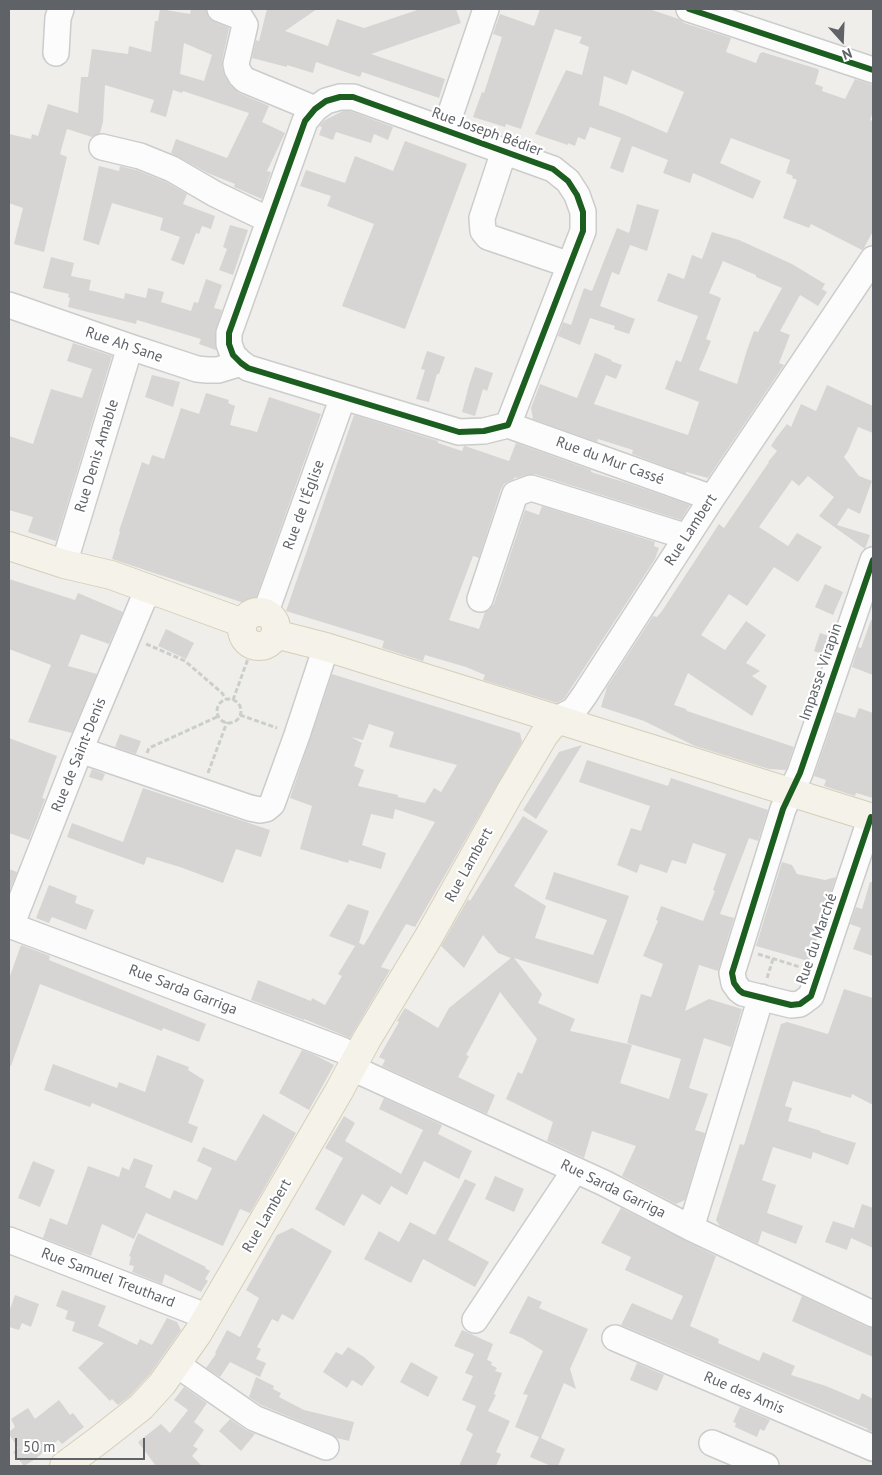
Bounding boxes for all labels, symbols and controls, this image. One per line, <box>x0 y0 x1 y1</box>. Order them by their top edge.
north arrow <box>817 15 867 65</box>
text: N <box>840 44 855 64</box>
street label: Rue Joseph Bédier <box>429 104 545 160</box>
street label: Rue Ah Sane <box>83 323 165 367</box>
street label: Rue Denis Amable <box>71 397 123 515</box>
street label: Rue du Mur Cassé <box>554 433 666 489</box>
street label: Rue de l'Église <box>279 458 329 552</box>
street label: Rue Lambert <box>661 491 721 569</box>
street label: Impasse Virapin <box>796 621 846 723</box>
street label: Rue de Saint-Denis <box>48 695 110 815</box>
street label: Rue Lambert <box>441 825 497 905</box>
street label: Rue du Marché <box>793 891 841 987</box>
street label: Rue Sarda Garriga <box>126 961 240 1019</box>
street label: Rue Sarda Garriga <box>557 1156 669 1222</box>
street label: Rue Lambert <box>239 1176 295 1256</box>
street label: Rue Samuel Treuthard <box>39 1244 177 1312</box>
street label: Rue des Amis <box>701 1368 787 1418</box>
scale bar <box>18 1428 148 1460</box>
text: 50 m <box>23 1437 56 1456</box>

